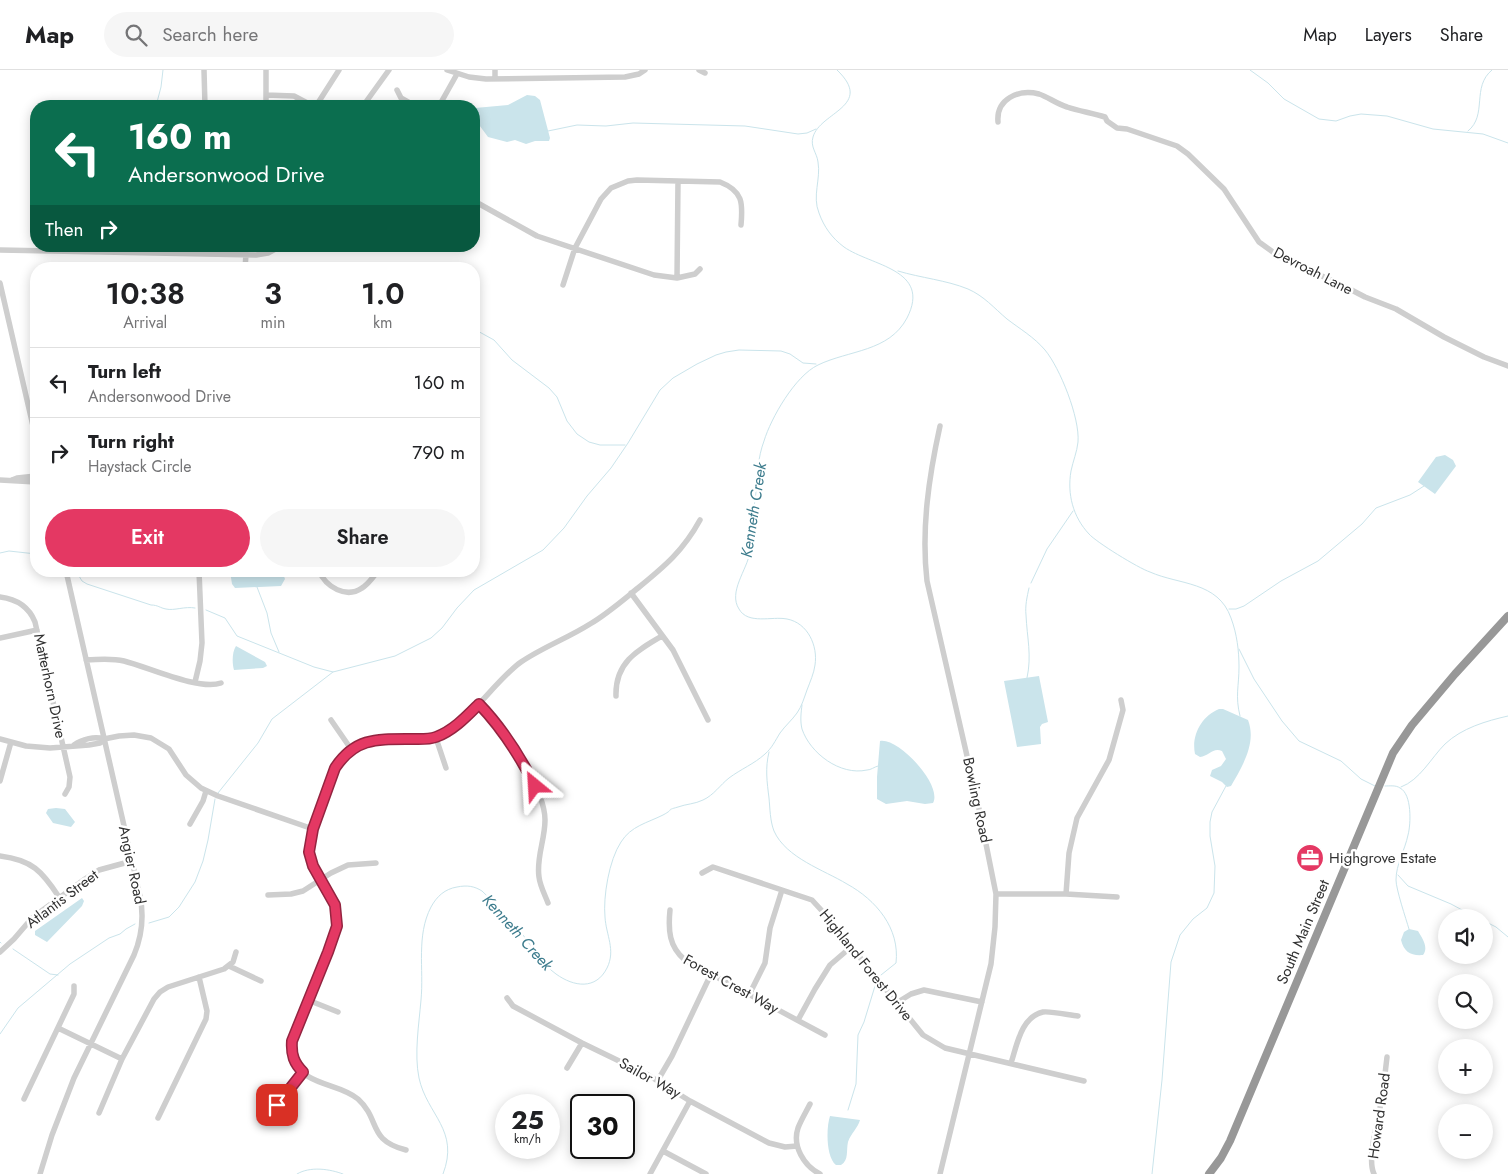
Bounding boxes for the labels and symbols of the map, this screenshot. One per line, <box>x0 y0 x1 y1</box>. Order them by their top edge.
street label: Devroah Lane <box>1269 242 1357 301</box>
water label: Kenneth Creek <box>735 460 773 559</box>
street label: Matterhorn Drive <box>28 632 72 741</box>
street label: Bowling Road <box>957 755 997 845</box>
position arrow <box>508 759 560 811</box>
street label: Angier Road <box>113 824 151 906</box>
office icon: Highgrove Estate <box>1295 843 1325 873</box>
place label: Highgrove Estate <box>1329 847 1437 869</box>
street label: Atlantis Street <box>21 864 103 934</box>
street label: South Main Street <box>1271 876 1335 988</box>
water label: Kenneth Creek <box>477 889 559 977</box>
street label: Highland Forest Drive <box>814 904 918 1026</box>
street label: Forest Crest Way <box>679 949 783 1020</box>
street label: Sailor Way <box>615 1052 685 1104</box>
street label: Howard Road <box>1362 1072 1396 1160</box>
pin <box>256 1084 298 1126</box>
speed limit sign: 30 <box>570 1094 635 1159</box>

